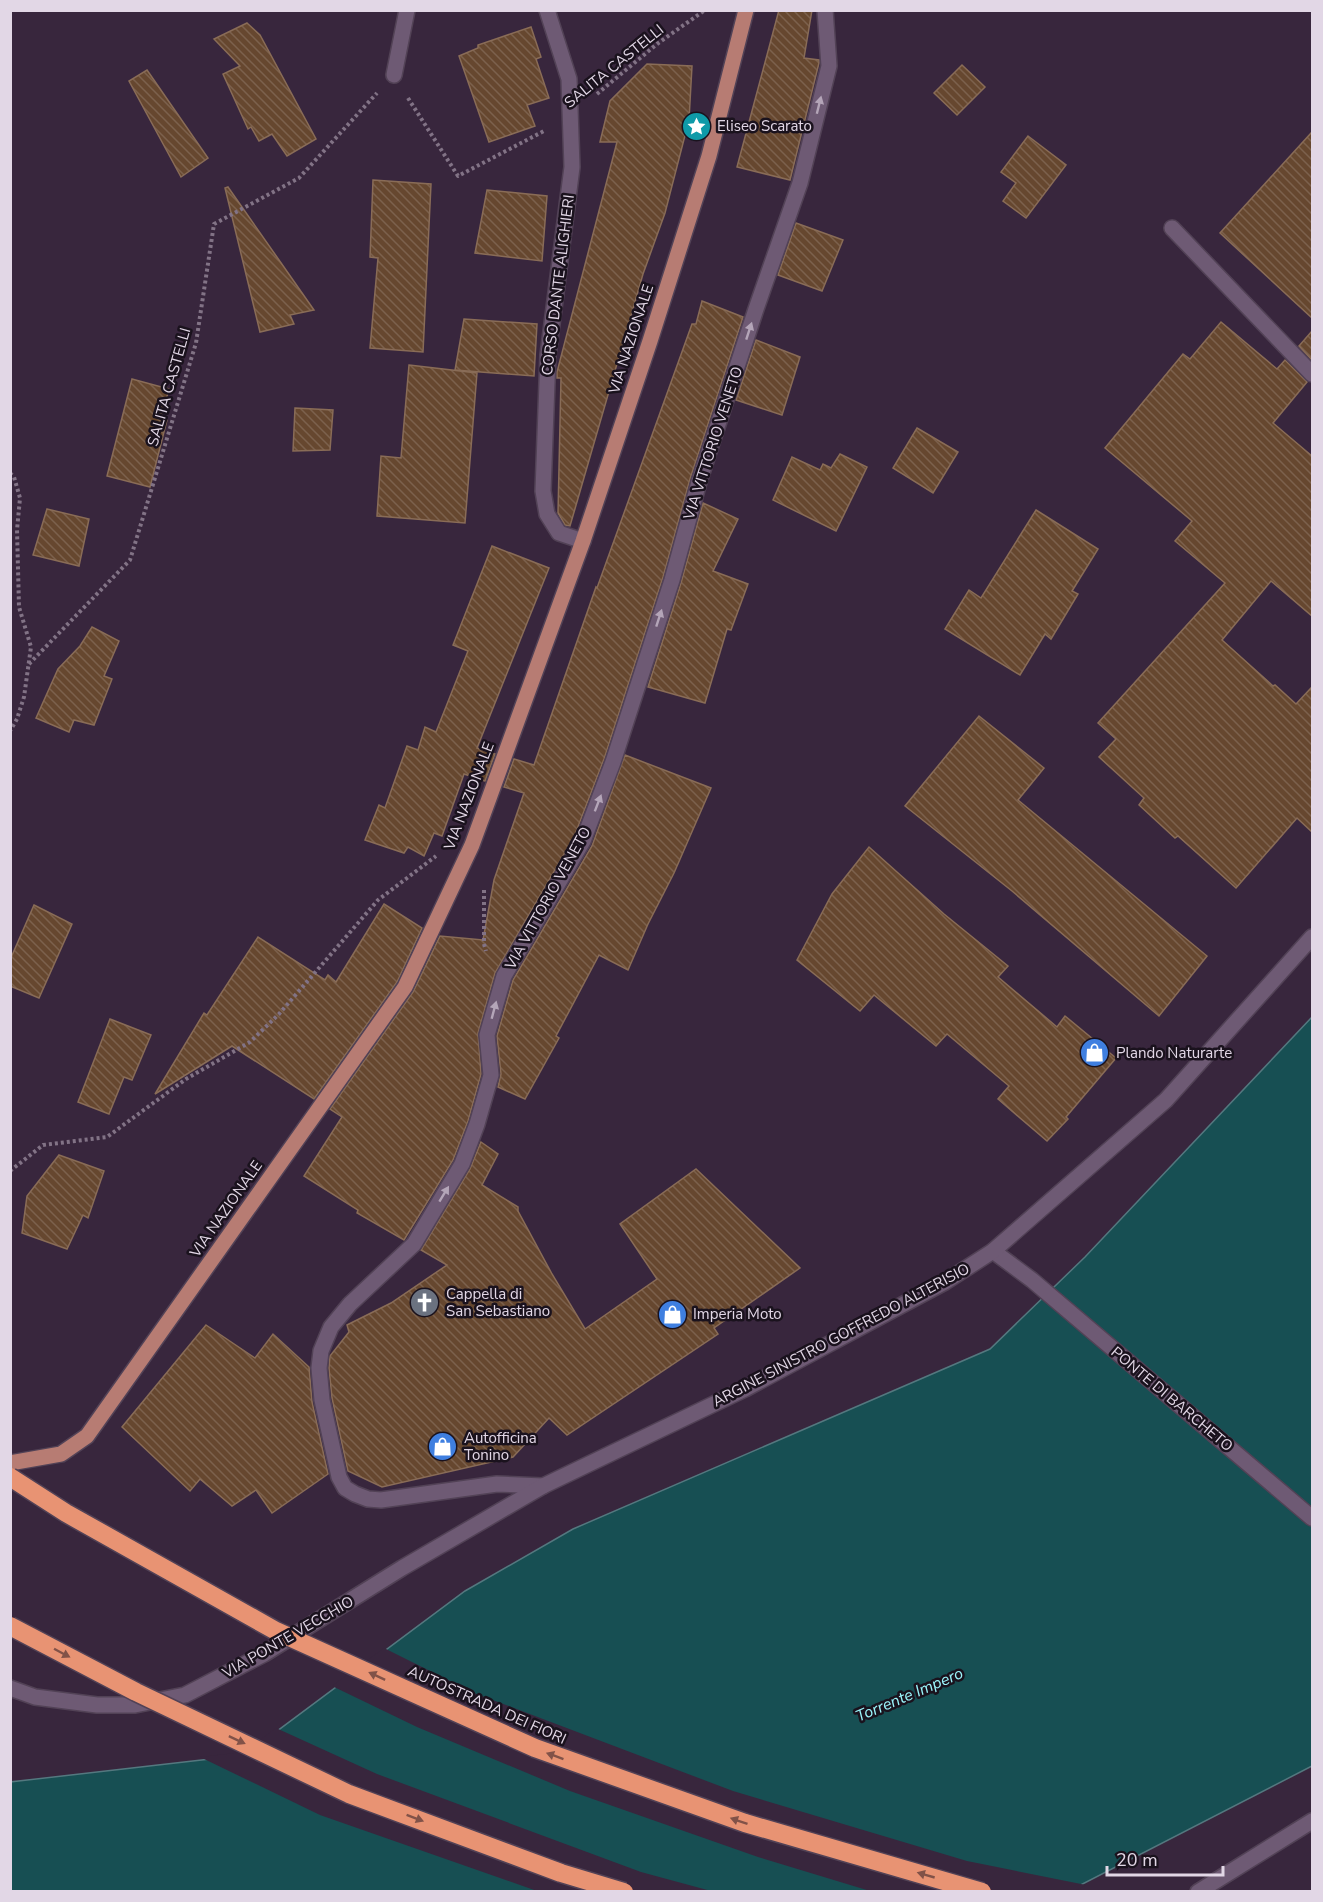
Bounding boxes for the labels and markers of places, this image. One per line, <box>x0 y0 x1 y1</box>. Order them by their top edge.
place icon: Eliseo Scarato <box>680 110 712 142</box>
place label: Eliseo Scarato <box>717 116 812 136</box>
shop icon: Plando Naturarte <box>1079 1037 1111 1069</box>
place label: Plando Naturarte <box>1116 1043 1232 1063</box>
place label: Cappella di San Sebastiano <box>446 1284 550 1321</box>
church icon: Cappella di San Sebastiano <box>409 1287 441 1319</box>
shop icon: Imperia Moto <box>656 1298 688 1330</box>
place label: Imperia Moto <box>693 1304 782 1324</box>
place label: Autofficina Tonino <box>464 1428 537 1465</box>
shop icon: Autofficina Tonino <box>427 1431 459 1463</box>

